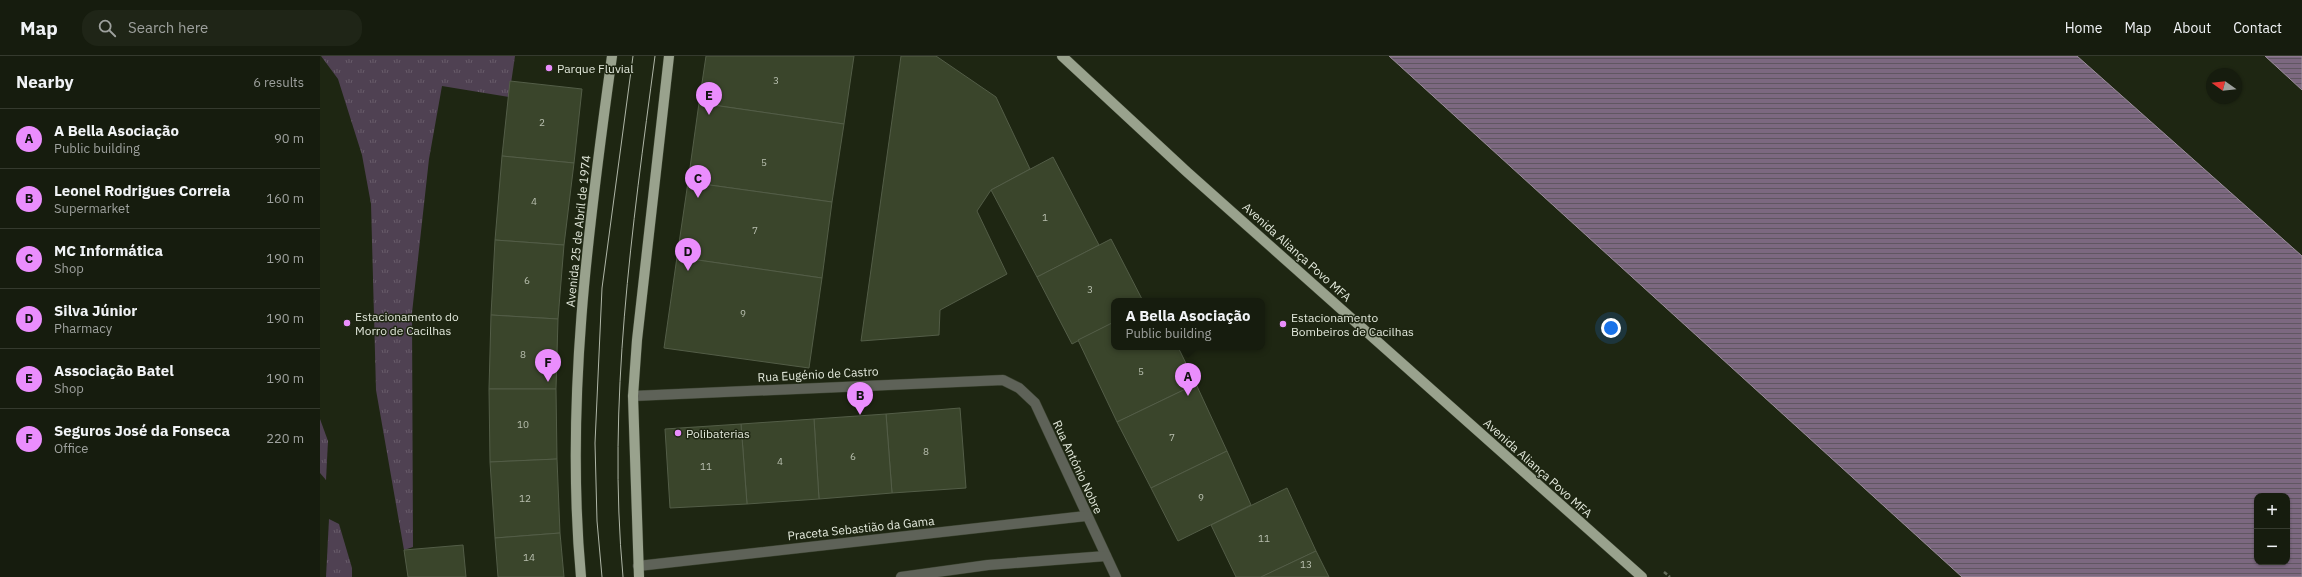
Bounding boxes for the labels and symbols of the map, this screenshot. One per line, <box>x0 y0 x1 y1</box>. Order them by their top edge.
place label: Parque Fluvial <box>557 61 633 76</box>
marker: Parque Fluvial <box>544 63 554 73</box>
north arrow <box>2206 68 2242 104</box>
house number: 3 <box>773 74 779 87</box>
pin: E <box>696 82 722 115</box>
house number: 2 <box>539 116 545 129</box>
street label: Avenida 25 de Abril de 1974 <box>563 154 593 308</box>
house number: 5 <box>761 156 767 169</box>
pin: C <box>685 165 711 198</box>
house number: 4 <box>531 195 537 208</box>
street label: Avenida Aliança Povo MFA <box>1240 199 1355 305</box>
house number: 1 <box>1042 211 1048 224</box>
house number: 7 <box>752 224 758 237</box>
pin: D <box>675 238 701 271</box>
house number: 6 <box>524 274 530 287</box>
house number: 3 <box>1087 283 1093 296</box>
house number: 9 <box>740 307 746 320</box>
place label: Estacionamento do Morro de Cacilhas <box>355 309 459 338</box>
place label: Estacionamento Bombeiros de Cacilhas <box>1291 310 1414 339</box>
marker: Estacionamento do Morro de Cacilhas <box>342 318 352 328</box>
your location <box>1601 318 1621 338</box>
marker: Estacionamento Bombeiros de Cacilhas <box>1278 319 1288 329</box>
house number: 8 <box>520 348 526 361</box>
pin: F <box>535 349 561 382</box>
street label: Rua Eugénio de Castro <box>757 363 879 385</box>
pin: A <box>1175 363 1201 396</box>
house number: 5 <box>1138 365 1144 378</box>
pin: B <box>847 382 873 415</box>
street label: Avenida Aliança Povo MFA <box>1481 415 1596 521</box>
house number: 10 <box>517 418 529 431</box>
street label: Rua António Nobre <box>1050 418 1106 517</box>
place label: Polibaterias <box>686 426 750 441</box>
marker: Polibaterias <box>673 428 683 438</box>
house number: 7 <box>1169 431 1175 444</box>
house number: 8 <box>923 445 929 458</box>
house number: 6 <box>850 450 856 463</box>
house number: 4 <box>777 455 783 468</box>
house number: 11 <box>700 460 712 473</box>
house number: 9 <box>1198 491 1204 504</box>
house number: 12 <box>519 492 531 505</box>
street label: Praceta Sebastião da Gama <box>787 513 936 543</box>
house number: 11 <box>1258 532 1270 545</box>
house number: 14 <box>523 551 535 564</box>
house number: 13 <box>1300 558 1312 571</box>

